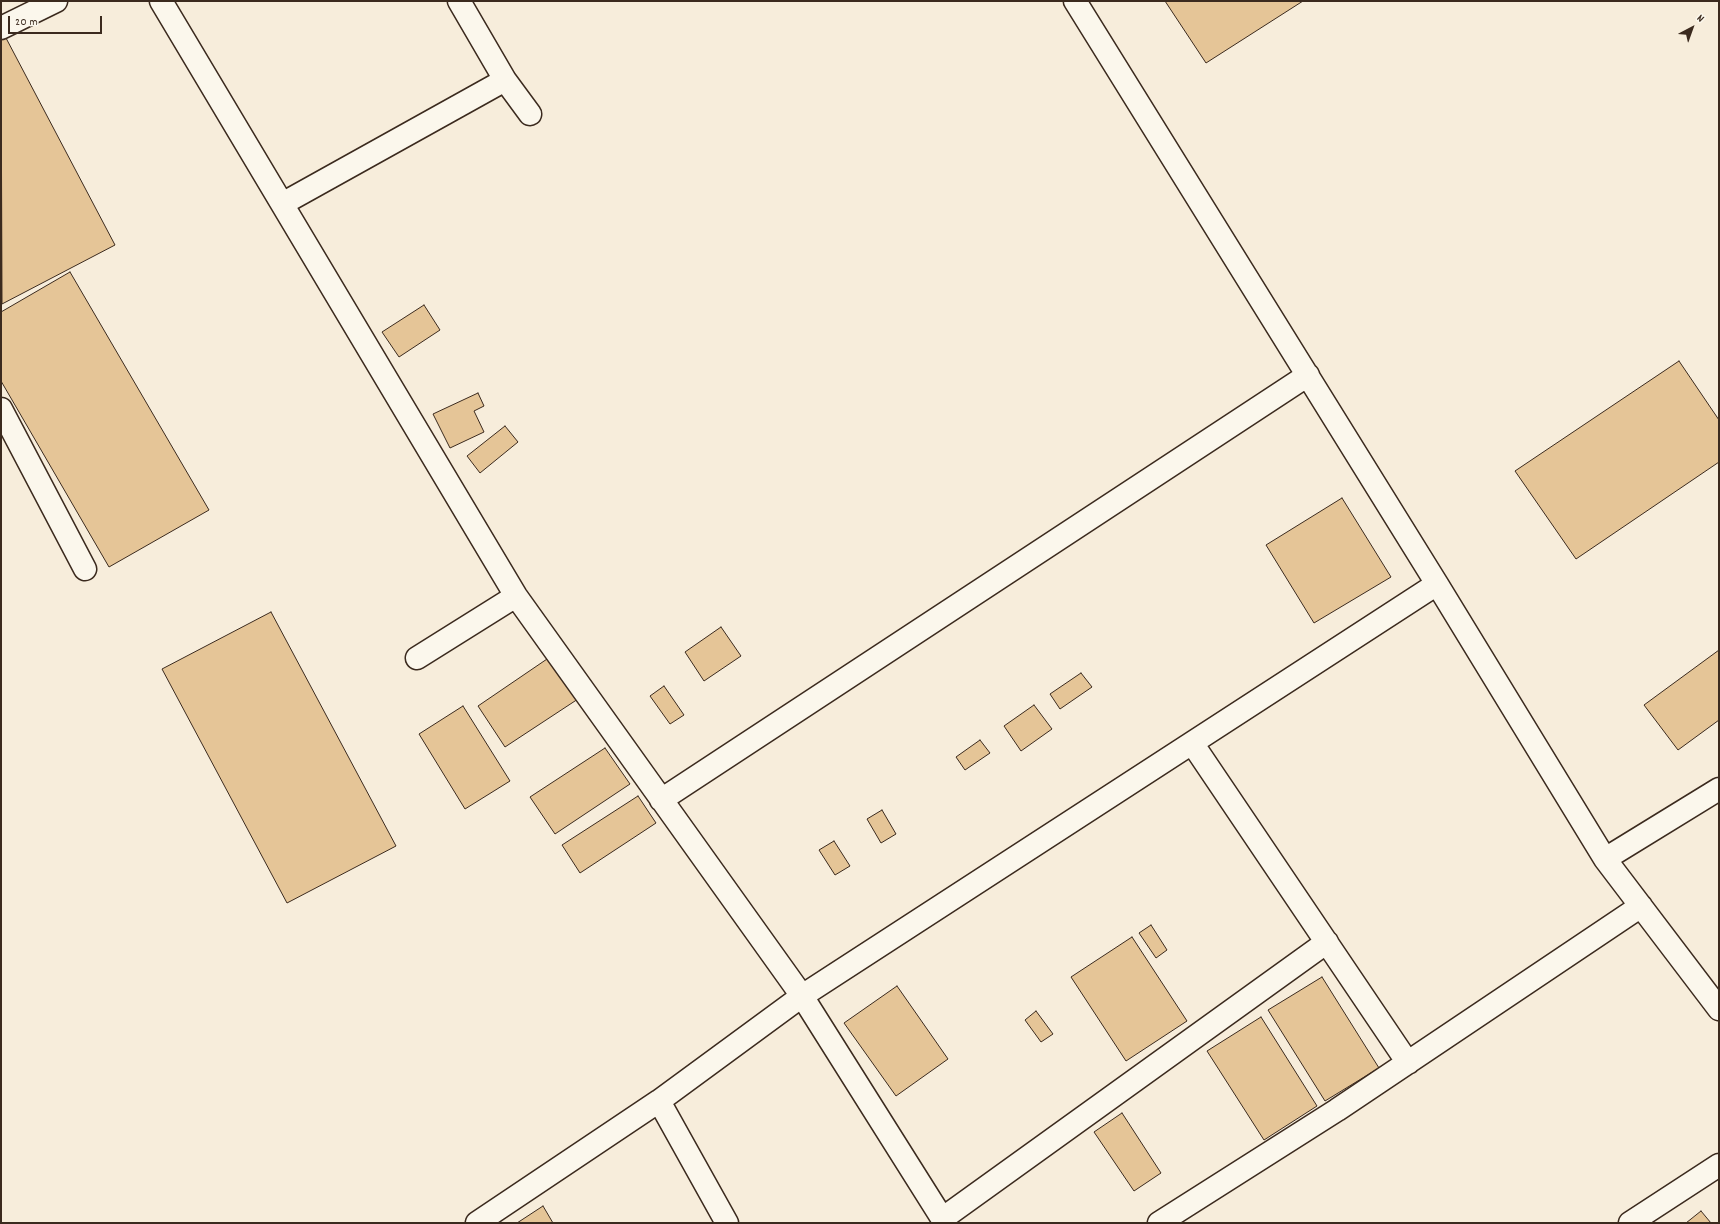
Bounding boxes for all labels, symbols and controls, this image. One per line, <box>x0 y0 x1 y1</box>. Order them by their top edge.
scale bar <box>10 8 104 34</box>
north arrow <box>1672 8 1712 48</box>
text: N <box>1693 11 1707 27</box>
text: 20 m <box>15 14 38 31</box>

